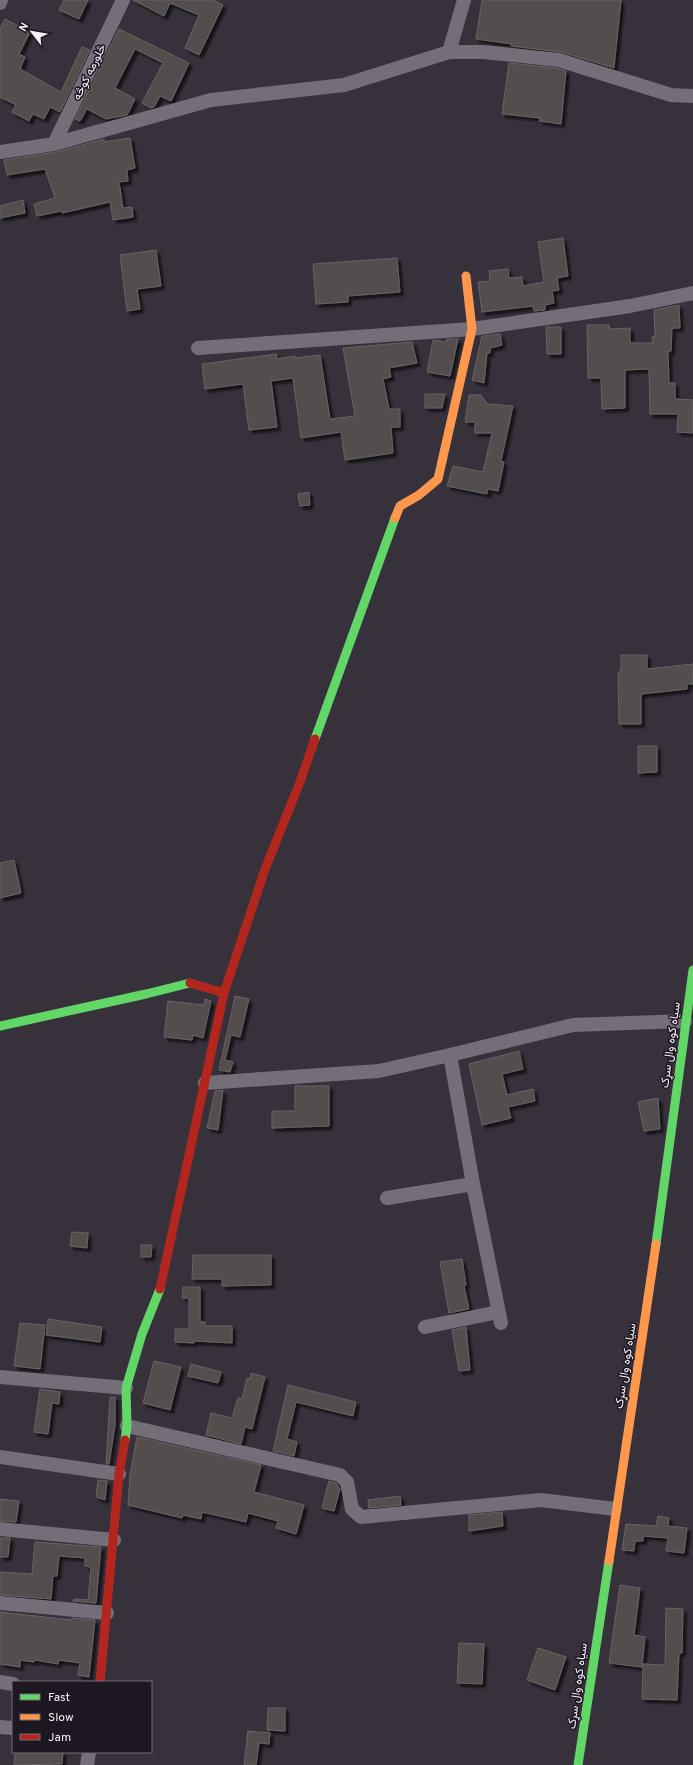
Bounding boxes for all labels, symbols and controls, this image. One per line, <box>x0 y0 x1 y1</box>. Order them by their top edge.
north arrow <box>12 12 52 52</box>
text: N <box>16 20 32 34</box>
street label: څلورمه کوڅه <box>69 42 110 103</box>
street label: سیاه کوه وال سړک <box>657 1001 685 1089</box>
street label: سیاه کوه وال سړک <box>611 1322 641 1410</box>
street label: سیاه کوه وال سړک <box>564 1642 592 1730</box>
legend <box>12 1681 152 1753</box>
text: Fast <box>48 1690 70 1706</box>
text: Slow <box>48 1710 74 1726</box>
text: Jam <box>48 1730 71 1746</box>

